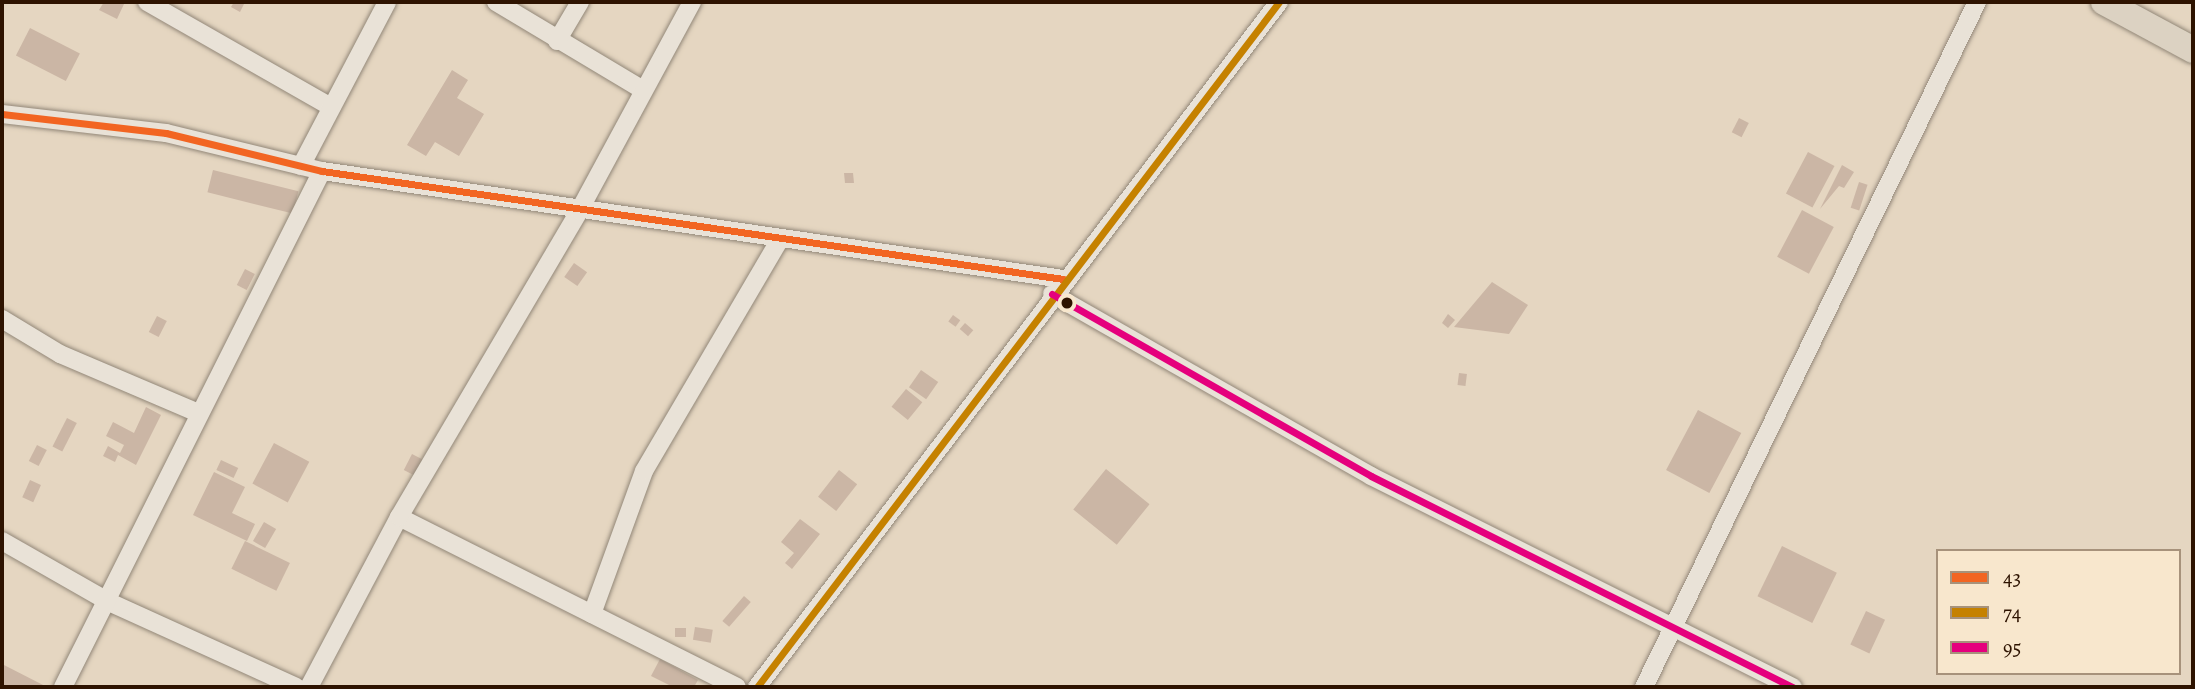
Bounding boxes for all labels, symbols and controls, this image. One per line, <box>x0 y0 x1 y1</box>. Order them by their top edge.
unlabelled marker <box>1060 296 1074 310</box>
legend <box>1936 549 2181 675</box>
text: 43 <box>2003 564 2021 592</box>
text: 74 <box>2003 599 2021 627</box>
text: 95 <box>2003 634 2022 662</box>

